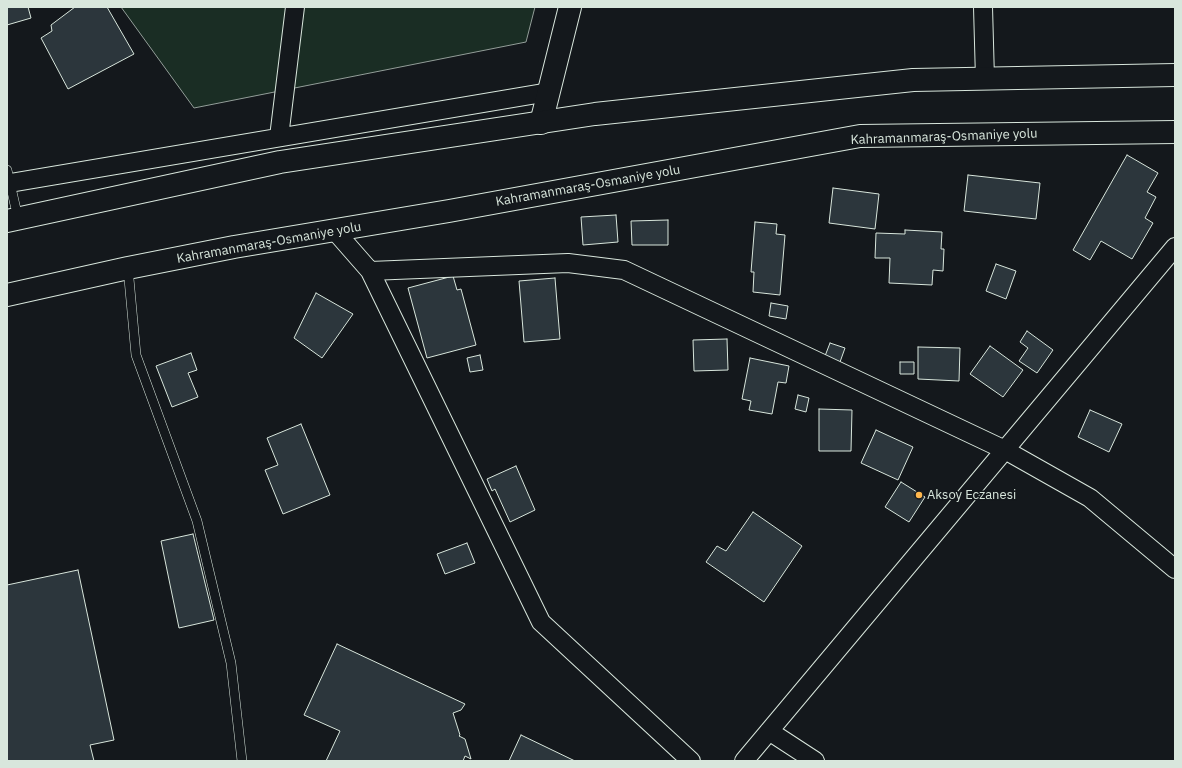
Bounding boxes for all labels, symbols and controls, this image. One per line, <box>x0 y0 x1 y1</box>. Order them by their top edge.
street label: Kahramanmaraş-Osmaniye yolu <box>850 126 1038 148</box>
street label: Kahramanmaraş-Osmaniye yolu <box>495 162 681 210</box>
street label: Kahramanmaraş-Osmaniye yolu <box>176 219 362 267</box>
place label: Aksoy Eczanesi <box>927 487 1016 503</box>
marker: Aksoy Eczanesi <box>914 490 924 500</box>

